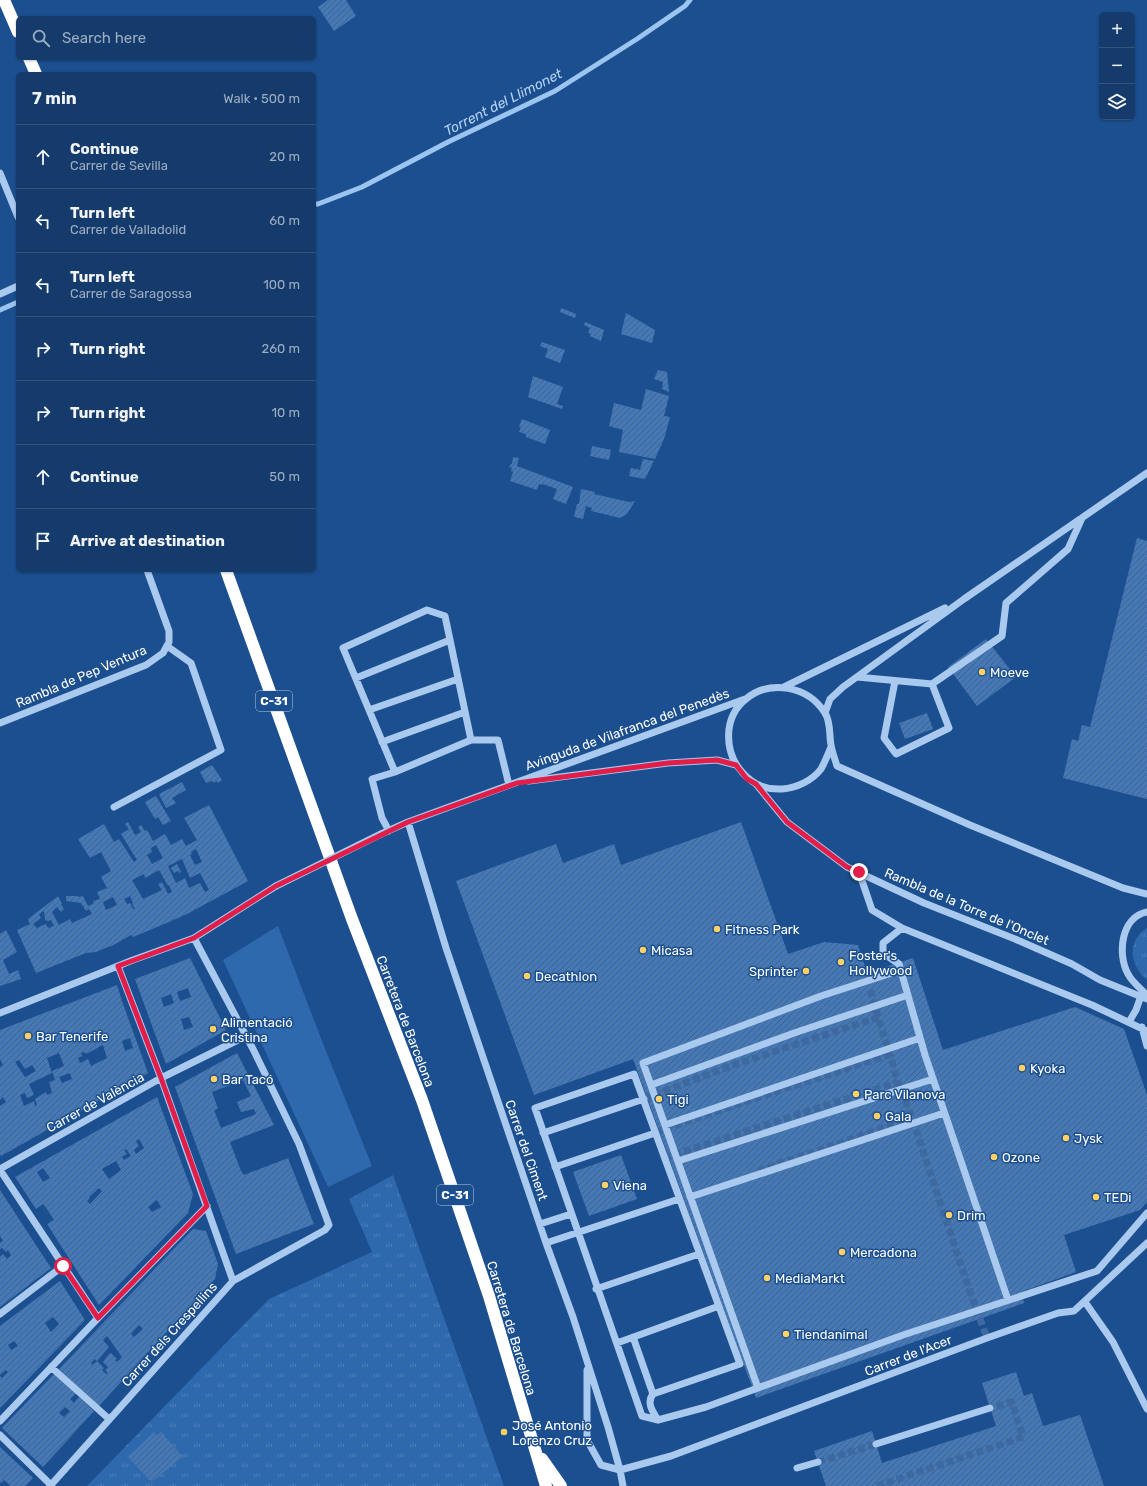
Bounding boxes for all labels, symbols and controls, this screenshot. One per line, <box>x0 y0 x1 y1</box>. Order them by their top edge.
map controls <box>1099 12 1135 120</box>
button: + <box>1099 12 1135 48</box>
search box <box>16 16 316 60</box>
icon: search <box>30 27 52 49</box>
text: Search here <box>62 29 146 47</box>
button: − <box>1099 48 1135 84</box>
water label: Torrent del Llimonet <box>441 65 566 140</box>
button: layers <box>1099 84 1135 120</box>
text: 7 min <box>32 88 77 108</box>
text: Walk · 500 m <box>223 91 300 106</box>
text: Continue <box>70 140 139 158</box>
icon: ahead <box>32 146 54 168</box>
text: 20 m <box>269 149 300 164</box>
text: Carrer de Sevilla <box>70 158 168 173</box>
text: Turn left <box>70 204 135 222</box>
icon: left <box>32 210 54 232</box>
text: 60 m <box>269 213 300 228</box>
text: Carrer de Valladolid <box>70 222 186 237</box>
text: Turn left <box>70 268 135 286</box>
icon: left <box>32 274 54 296</box>
text: 100 m <box>263 277 300 292</box>
text: Carrer de Saragossa <box>70 286 192 301</box>
icon: right <box>32 338 54 360</box>
text: Turn right <box>70 340 145 358</box>
text: 260 m <box>262 341 300 356</box>
icon: right <box>32 402 54 424</box>
text: Turn right <box>70 404 145 422</box>
text: 10 m <box>271 405 300 420</box>
icon: ahead <box>32 466 54 488</box>
text: Continue <box>70 468 139 486</box>
text: 50 m <box>269 469 300 484</box>
icon: arrive <box>32 530 54 552</box>
text: Arrive at destination <box>70 532 225 550</box>
street label: Rambla de Pep Ventura <box>14 642 149 711</box>
place label: Moeve <box>990 665 1029 680</box>
marker: Moeve <box>977 667 987 677</box>
street label: Avinguda de Vilafranca del Penedès <box>523 685 732 774</box>
road number: C-31 <box>256 691 292 711</box>
route end <box>850 863 868 881</box>
street label: Rambla de la Torre de l'Onclet <box>882 865 1051 948</box>
place label: Fitness Park <box>725 922 800 937</box>
marker: Fitness Park <box>712 924 722 934</box>
place label: Micasa <box>651 943 693 958</box>
marker: Micasa <box>638 945 648 955</box>
place label: Foster's Hollywood <box>849 948 912 978</box>
street label: Carretera de Barcelona <box>374 953 438 1089</box>
marker: Foster's Hollywood <box>836 957 846 967</box>
place label: Sprinter <box>749 964 798 979</box>
marker: Sprinter <box>801 966 811 976</box>
place label: Decathlon <box>535 969 597 984</box>
marker: Decathlon <box>522 971 532 981</box>
place label: Alimentació Cristina <box>221 1015 293 1045</box>
marker: Alimentació Cristina <box>208 1024 218 1034</box>
place label: Bar Tenerife <box>36 1029 108 1044</box>
marker: Bar Tenerife <box>23 1031 33 1041</box>
place label: Kyoka <box>1030 1061 1065 1076</box>
marker: Kyoka <box>1017 1063 1027 1073</box>
street label: Carrer de València <box>44 1069 147 1135</box>
place label: Bar Tacó <box>222 1072 274 1087</box>
marker: Bar Tacó <box>209 1074 219 1084</box>
place label: Parc Vilanova <box>864 1087 945 1102</box>
marker: Parc Vilanova <box>851 1089 861 1099</box>
place label: Tigi <box>667 1092 689 1108</box>
marker: Tigi <box>654 1094 664 1104</box>
street label: Carrer del Ciment <box>502 1098 551 1203</box>
place label: Gala <box>885 1109 911 1124</box>
marker: Gala <box>872 1111 882 1121</box>
place label: Jysk <box>1074 1131 1103 1146</box>
marker: Jysk <box>1061 1133 1071 1143</box>
place label: Ozone <box>1002 1150 1040 1165</box>
marker: Ozone <box>989 1152 999 1162</box>
place label: Viena <box>613 1178 647 1193</box>
marker: Viena <box>600 1180 610 1190</box>
road number: C-31 <box>437 1185 473 1205</box>
place label: TEDi <box>1104 1190 1132 1205</box>
marker: TEDi <box>1091 1192 1101 1202</box>
place label: Drim <box>957 1208 986 1223</box>
marker: Drim <box>944 1210 954 1220</box>
place label: Mercadona <box>850 1245 917 1260</box>
marker: Mercadona <box>837 1247 847 1257</box>
route start <box>54 1257 72 1275</box>
street label: Carretera de Barcelona <box>484 1259 539 1397</box>
place label: MediaMarkt <box>775 1271 845 1286</box>
marker: MediaMarkt <box>762 1273 772 1283</box>
street label: Carrer dels Crespellins <box>119 1279 220 1390</box>
place label: Tiendanimal <box>794 1327 868 1342</box>
marker: Tiendanimal <box>781 1329 791 1339</box>
street label: Carrer de l'Acer <box>863 1332 954 1379</box>
place label: José Antonio Lorenzo Cruz <box>512 1418 592 1448</box>
marker: José Antonio Lorenzo Cruz <box>499 1427 509 1437</box>

